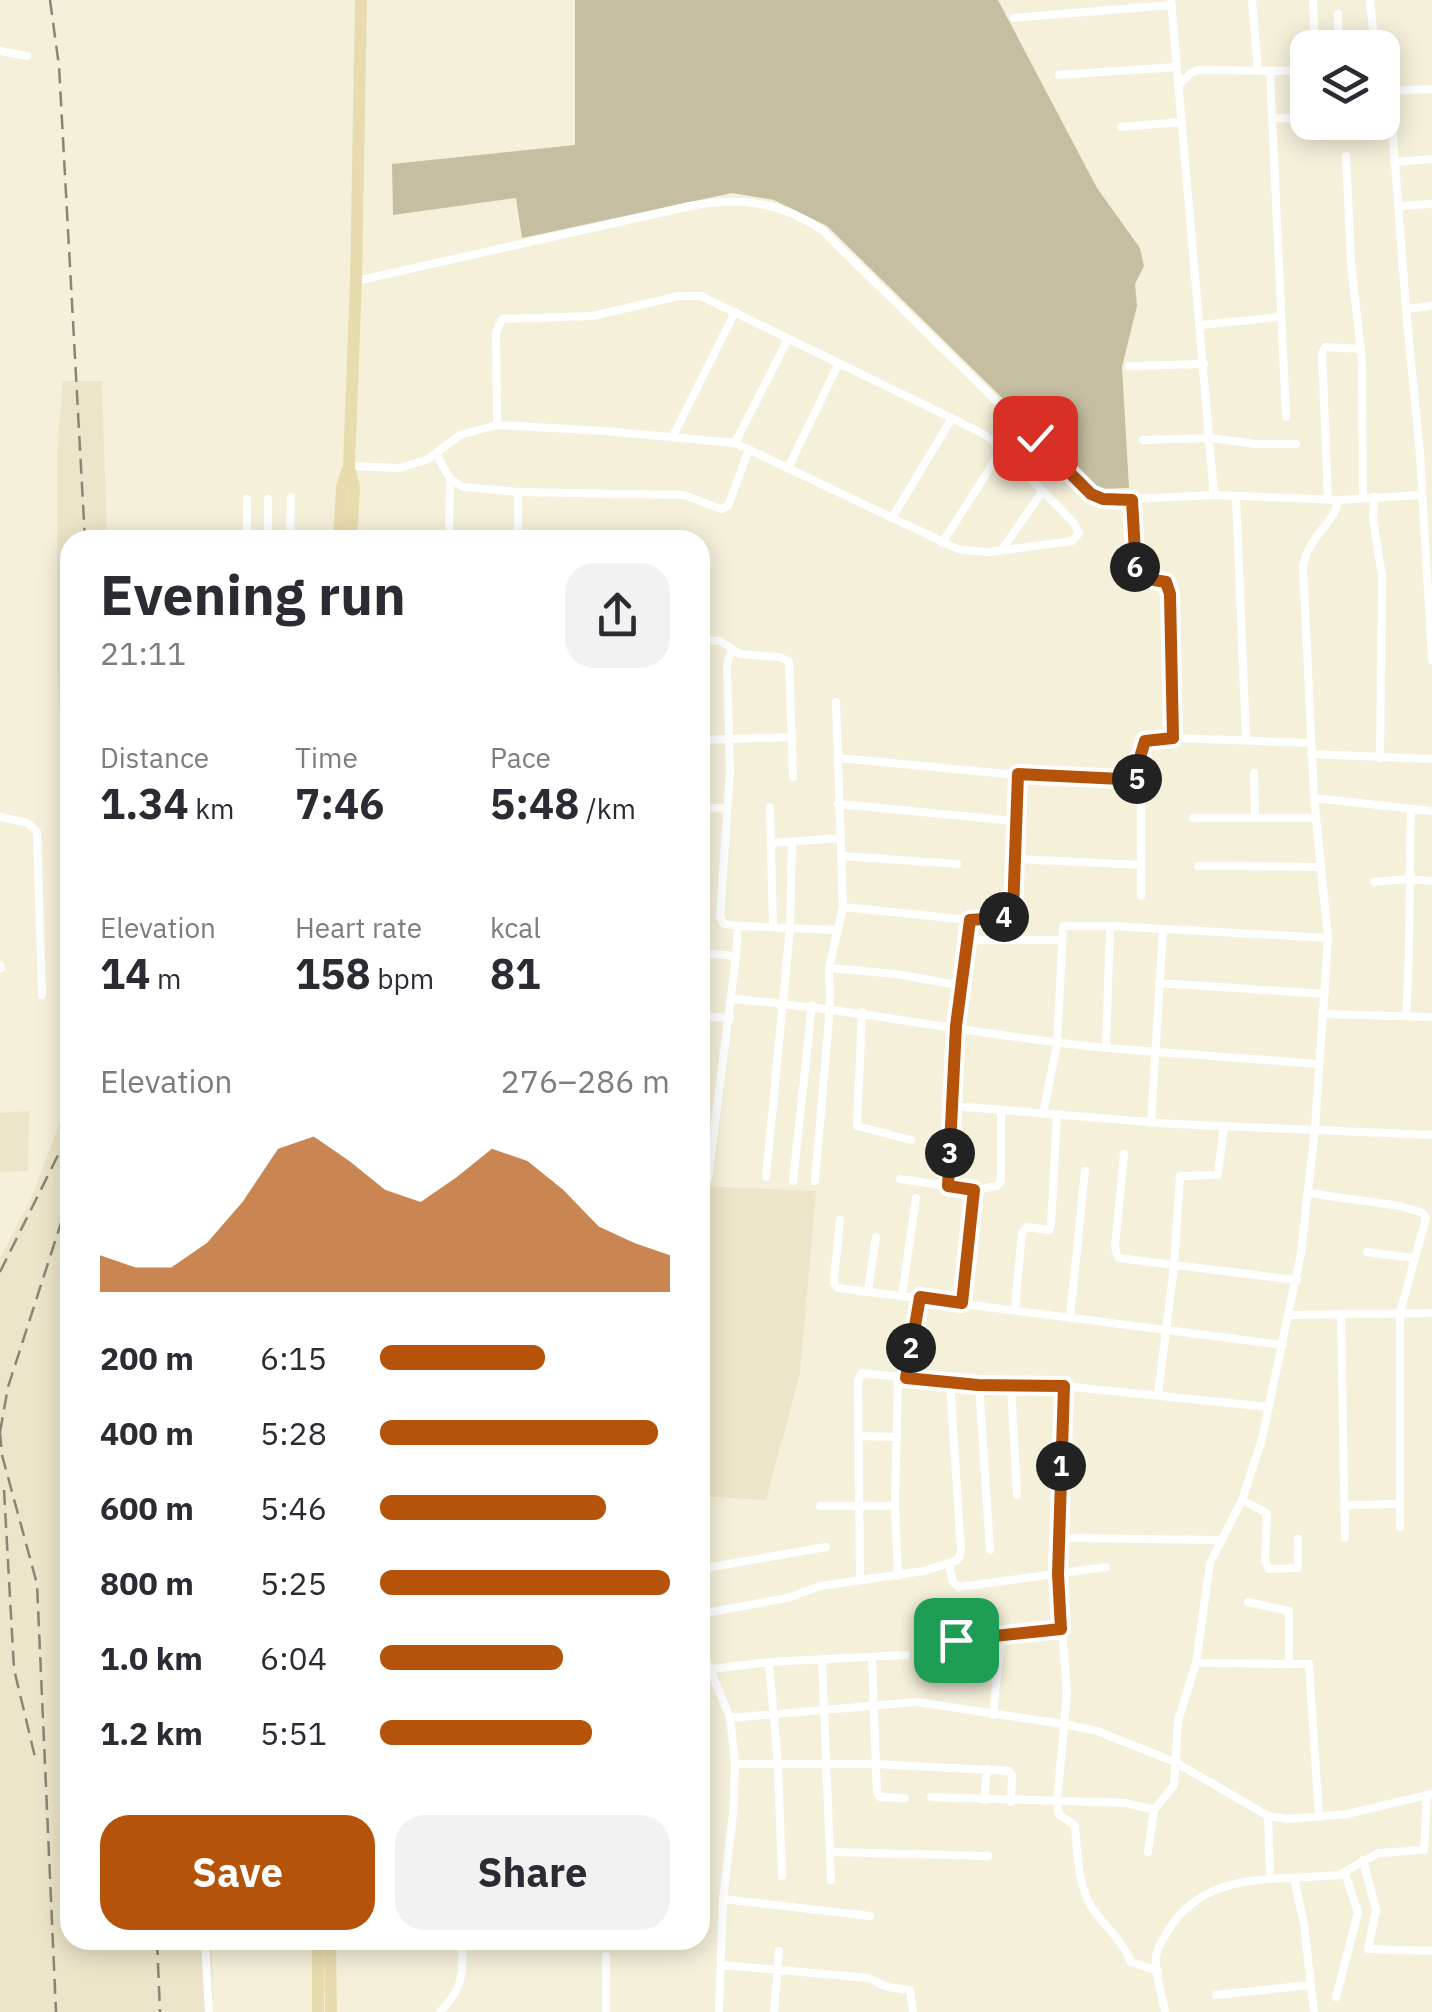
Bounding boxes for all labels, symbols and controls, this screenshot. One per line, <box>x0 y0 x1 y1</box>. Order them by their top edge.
map controls <box>1290 30 1400 140</box>
button: layers <box>1290 30 1400 140</box>
pin <box>993 396 1078 481</box>
icon: check <box>1008 411 1063 466</box>
pin: 6 <box>1110 542 1160 592</box>
text: 6 <box>1127 548 1143 585</box>
text: Evening run <box>100 559 406 630</box>
button: share <box>565 563 670 668</box>
text: 21:11 <box>100 632 186 674</box>
text: Distance <box>100 739 209 776</box>
text: Time <box>295 739 358 776</box>
text: Pace <box>490 739 551 776</box>
pin: 5 <box>1112 754 1162 804</box>
text: 5 <box>1129 760 1145 797</box>
text: 1.34 <box>100 776 189 831</box>
text: 7:46 <box>295 776 384 831</box>
text: 5:48 <box>490 776 579 831</box>
text: km <box>189 790 234 827</box>
text: /km <box>579 790 636 827</box>
pin: 4 <box>979 892 1029 942</box>
text: 4 <box>996 898 1012 935</box>
text: Elevation <box>100 909 216 946</box>
text: Heart rate <box>295 909 422 946</box>
text: kcal <box>490 909 541 946</box>
text: 14 <box>100 946 150 1001</box>
text: 158 <box>295 946 371 1001</box>
text: 81 <box>490 946 540 1001</box>
text: m <box>150 960 181 997</box>
text: bpm <box>371 960 434 997</box>
text: Elevation <box>100 1060 233 1102</box>
text: 276–286 m <box>500 1060 670 1102</box>
pin: 3 <box>925 1128 975 1178</box>
text: 3 <box>942 1134 958 1171</box>
pin: 2 <box>886 1323 936 1373</box>
text: 2 <box>903 1329 919 1366</box>
text: 200 m <box>100 1337 194 1379</box>
text: 6:15 <box>260 1337 327 1379</box>
text: 400 m <box>100 1412 194 1454</box>
text: 5:28 <box>260 1412 327 1454</box>
pin: 1 <box>1036 1441 1086 1491</box>
text: 1 <box>1053 1447 1069 1484</box>
text: 600 m <box>100 1487 194 1529</box>
text: 5:46 <box>260 1487 327 1529</box>
text: 800 m <box>100 1562 194 1604</box>
text: 5:25 <box>260 1562 327 1604</box>
pin <box>914 1598 999 1683</box>
icon: arrive <box>929 1613 984 1668</box>
text: 1.0 km <box>100 1637 203 1679</box>
text: 6:04 <box>260 1637 327 1679</box>
text: 1.2 km <box>100 1712 203 1754</box>
text: 5:51 <box>260 1712 327 1754</box>
button: Save <box>100 1815 375 1930</box>
button: Share <box>395 1815 670 1930</box>

